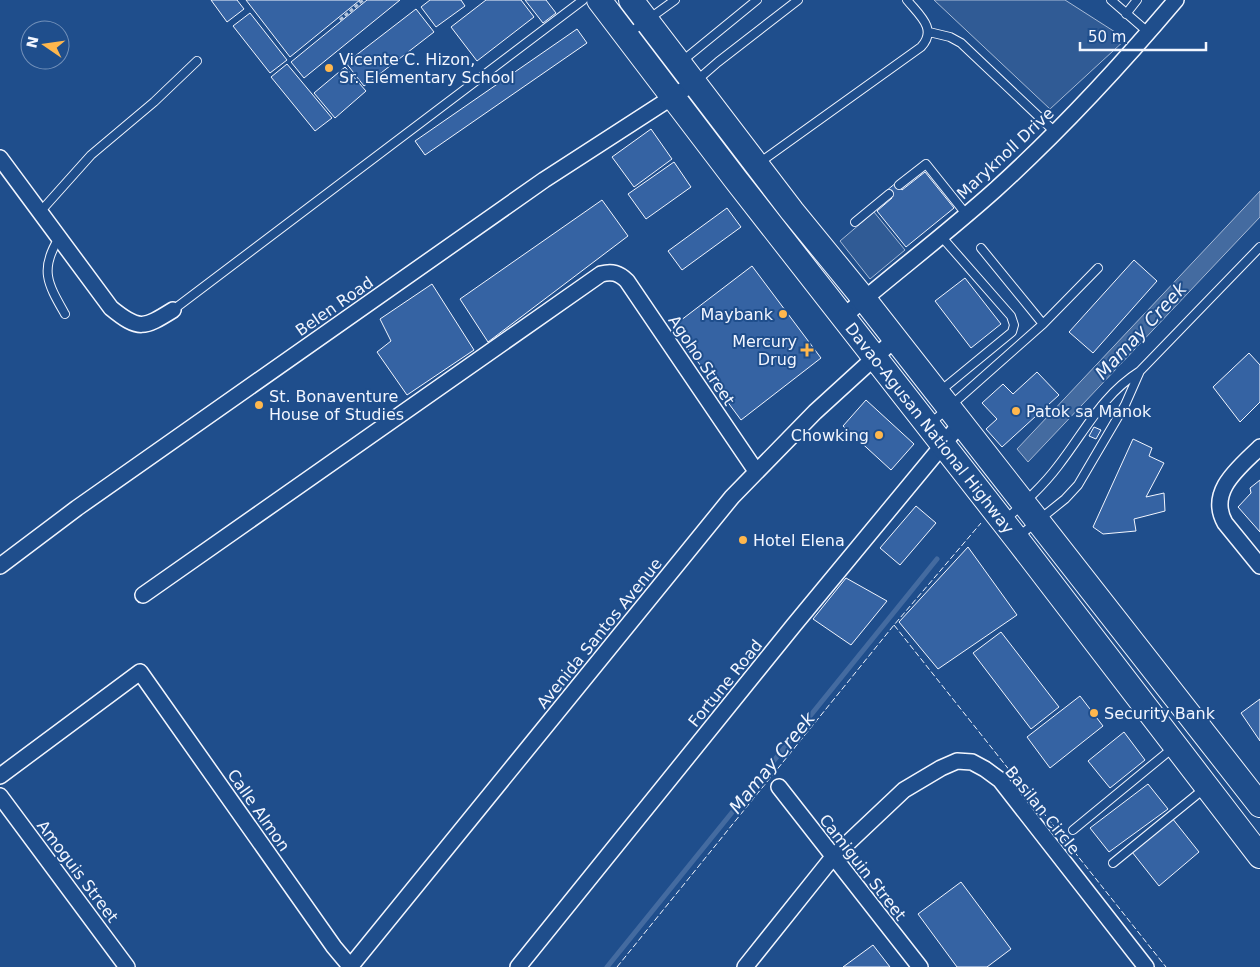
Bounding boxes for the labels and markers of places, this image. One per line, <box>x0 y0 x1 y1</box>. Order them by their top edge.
place label: Vicente C. Hizon, Sr. Elementary School <box>339 50 515 87</box>
marker: Vicente C. Hizon, Sr. Elementary School <box>323 62 335 74</box>
place label: Maybank <box>701 305 774 324</box>
marker: Maybank <box>777 308 789 320</box>
place label: Mercury Drug <box>732 332 797 369</box>
marker: Mercury Drug <box>801 344 813 356</box>
place label: St. Bonaventure House of Studies <box>269 387 404 424</box>
marker: St. Bonaventure House of Studies <box>253 399 265 411</box>
place label: Patok sa Manok <box>1026 402 1152 421</box>
marker: Patok sa Manok <box>1010 405 1022 417</box>
place label: Chowking <box>791 426 869 445</box>
marker: Chowking <box>873 429 885 441</box>
place label: Hotel Elena <box>753 531 845 550</box>
marker: Hotel Elena <box>737 534 749 546</box>
place label: Security Bank <box>1104 704 1216 723</box>
marker: Security Bank <box>1088 707 1100 719</box>

